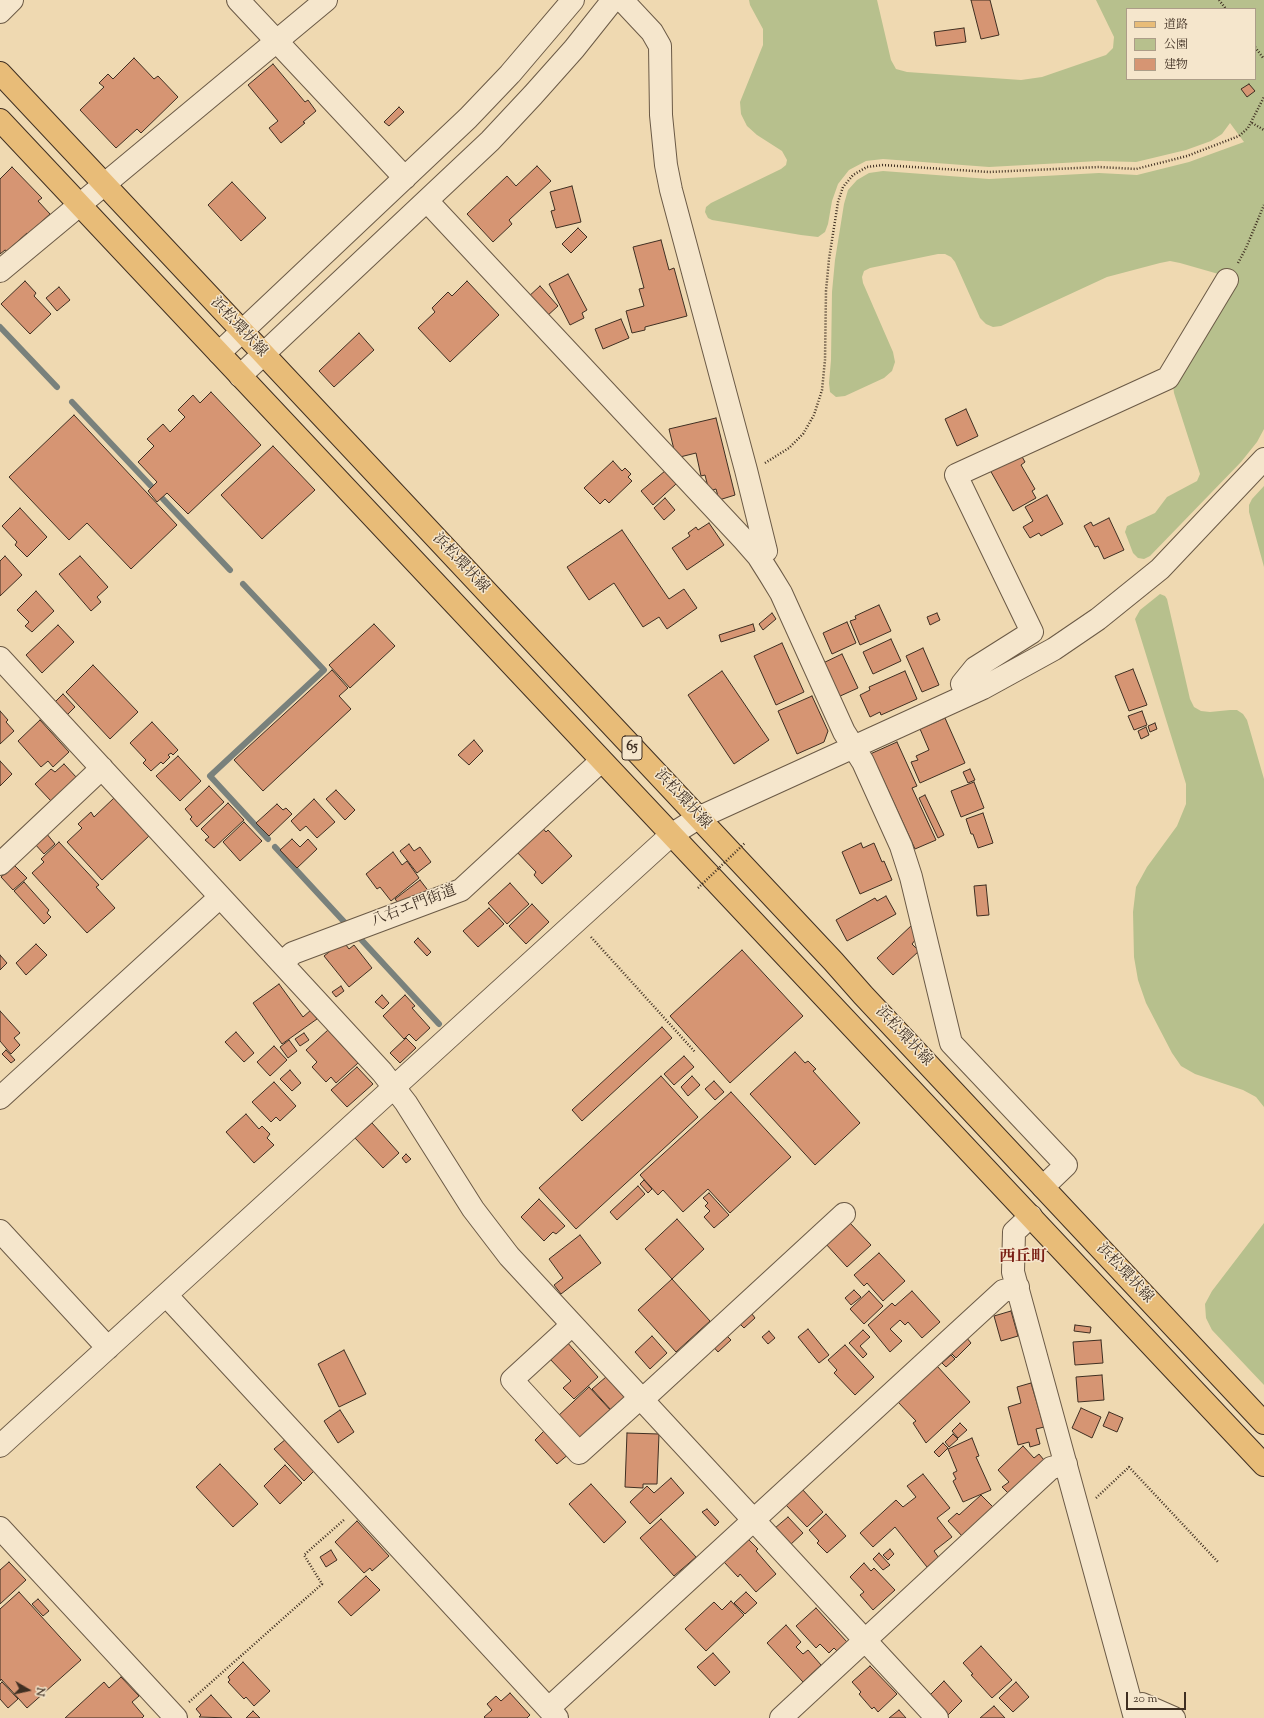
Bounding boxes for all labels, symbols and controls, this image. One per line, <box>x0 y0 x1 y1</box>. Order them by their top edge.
legend <box>1126 8 1256 80</box>
text: 道路 <box>1164 16 1188 34</box>
text: 公園 <box>1164 36 1188 54</box>
text: 建物 <box>1164 56 1188 74</box>
street label: 浜松環状線 <box>206 294 270 362</box>
street label: 浜松環状線 <box>428 530 492 598</box>
road number: 65 <box>622 736 642 760</box>
street label: 浜松環状線 <box>650 766 714 834</box>
street label: 八右エ門街道 <box>369 882 459 932</box>
street label: 浜松環状線 <box>871 1003 935 1071</box>
street label: 浜松環状線 <box>1092 1240 1156 1308</box>
district label: 西丘町 <box>999 1248 1047 1268</box>
north arrow <box>8 1670 48 1710</box>
scale bar <box>1128 1684 1188 1710</box>
text: N <box>31 1686 48 1697</box>
text: 20 m <box>1133 1690 1157 1708</box>

